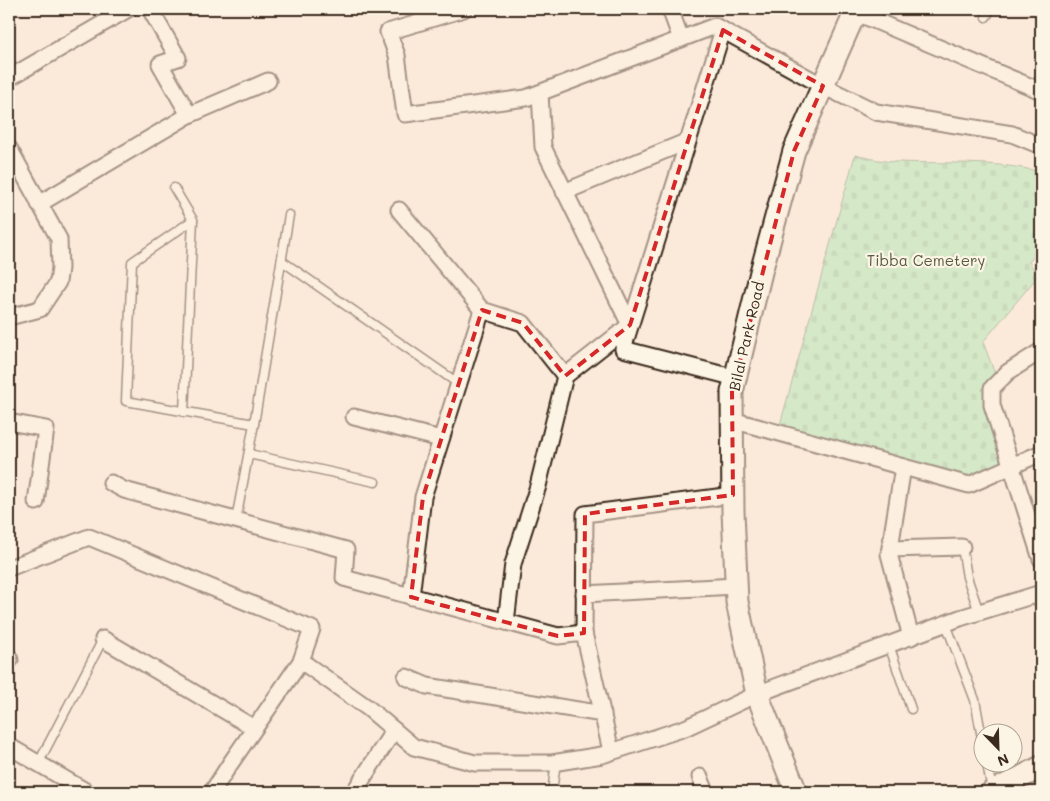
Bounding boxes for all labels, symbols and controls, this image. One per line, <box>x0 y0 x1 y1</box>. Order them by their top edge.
park label: Tibba Cemetery <box>867 250 986 270</box>
street label: Bilal Park Road <box>724 279 768 393</box>
north arrow <box>972 724 1022 774</box>
text: N <box>995 750 1012 771</box>

